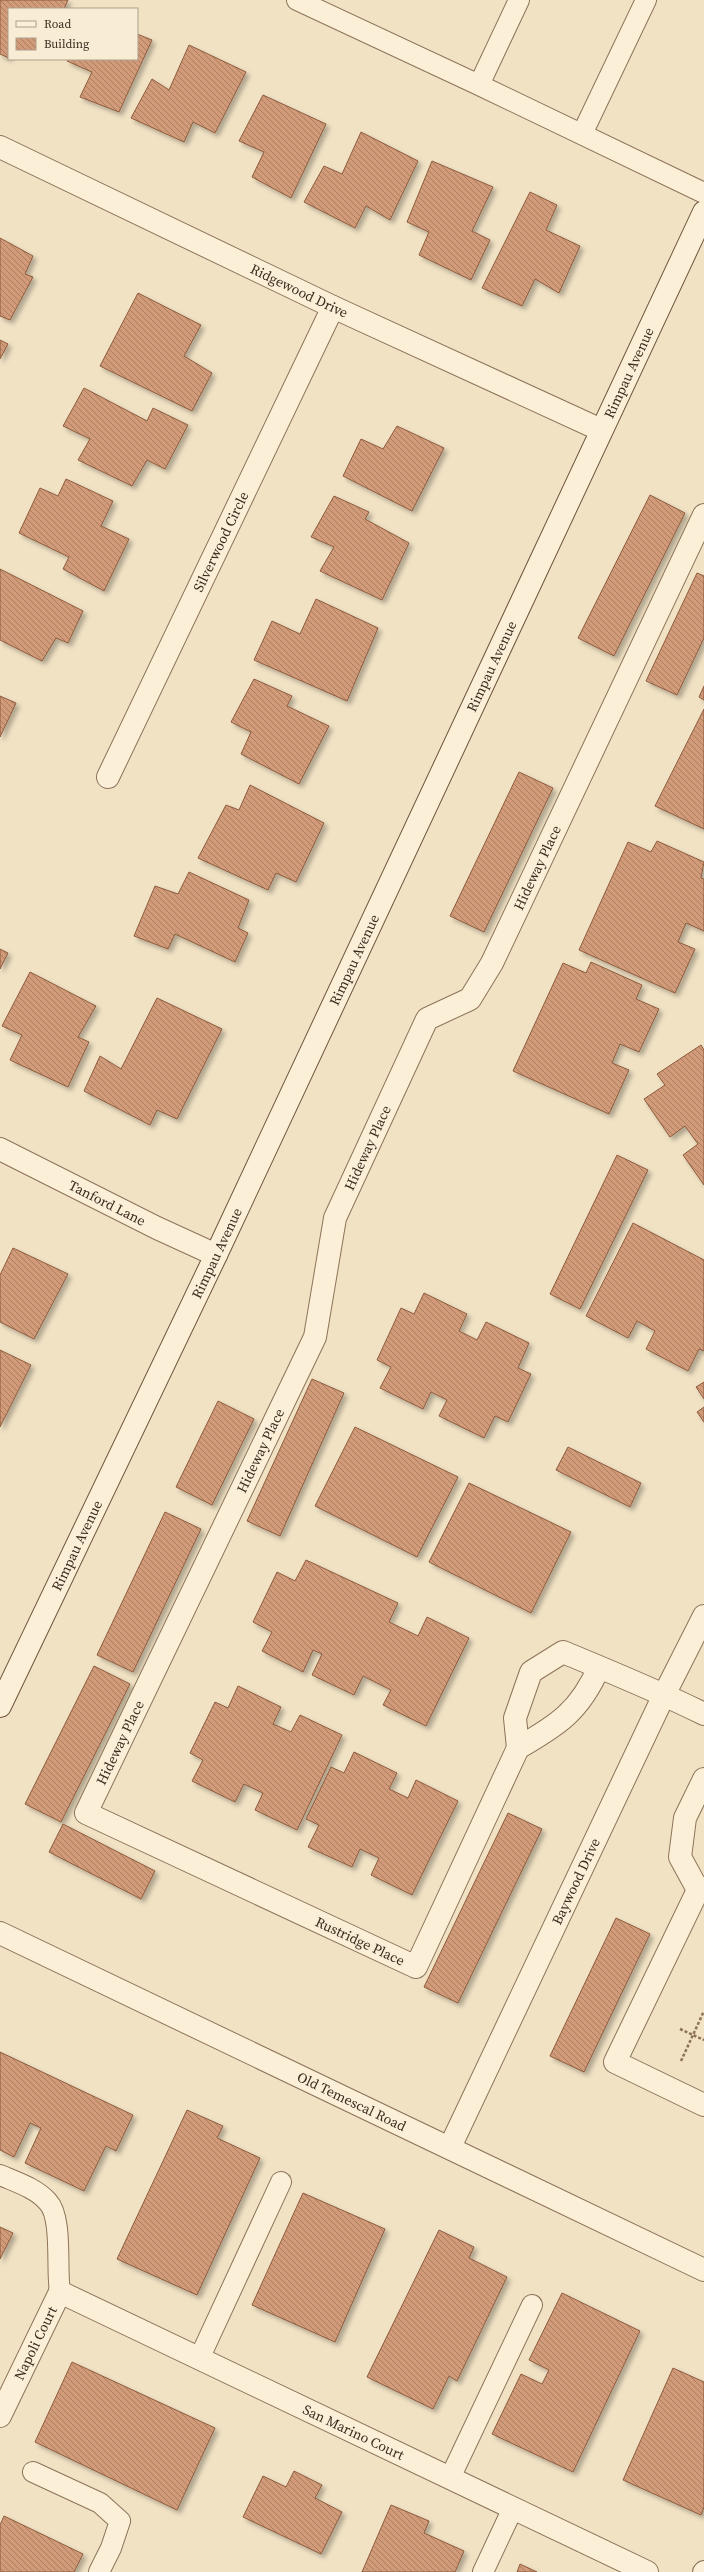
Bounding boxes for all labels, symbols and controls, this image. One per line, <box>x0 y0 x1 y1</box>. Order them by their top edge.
legend <box>8 8 138 60</box>
text: Road <box>44 16 71 32</box>
text: Building <box>44 36 89 52</box>
street label: Ridgewood Drive <box>247 259 351 323</box>
street label: Rimpau Avenue <box>599 324 659 422</box>
street label: Silverwood Circle <box>188 488 253 595</box>
street label: Rimpau Avenue <box>462 617 521 715</box>
street label: Hideway Place <box>509 822 566 913</box>
street label: Rimpau Avenue <box>324 911 384 1009</box>
street label: Hideway Place <box>339 1102 396 1194</box>
street label: Tanford Lane <box>65 1175 149 1231</box>
street label: Rimpau Avenue <box>187 1204 247 1302</box>
street label: Hideway Place <box>232 1405 289 1496</box>
street label: Rimpau Avenue <box>47 1497 107 1594</box>
street label: Hideway Place <box>91 1697 149 1788</box>
street label: Baywood Drive <box>547 1835 605 1928</box>
street label: Rustridge Place <box>312 1912 408 1970</box>
street label: Old Temescal Road <box>294 2067 410 2136</box>
street label: Napoli Court <box>9 2302 62 2383</box>
street label: San Marino Court <box>299 2399 408 2465</box>

